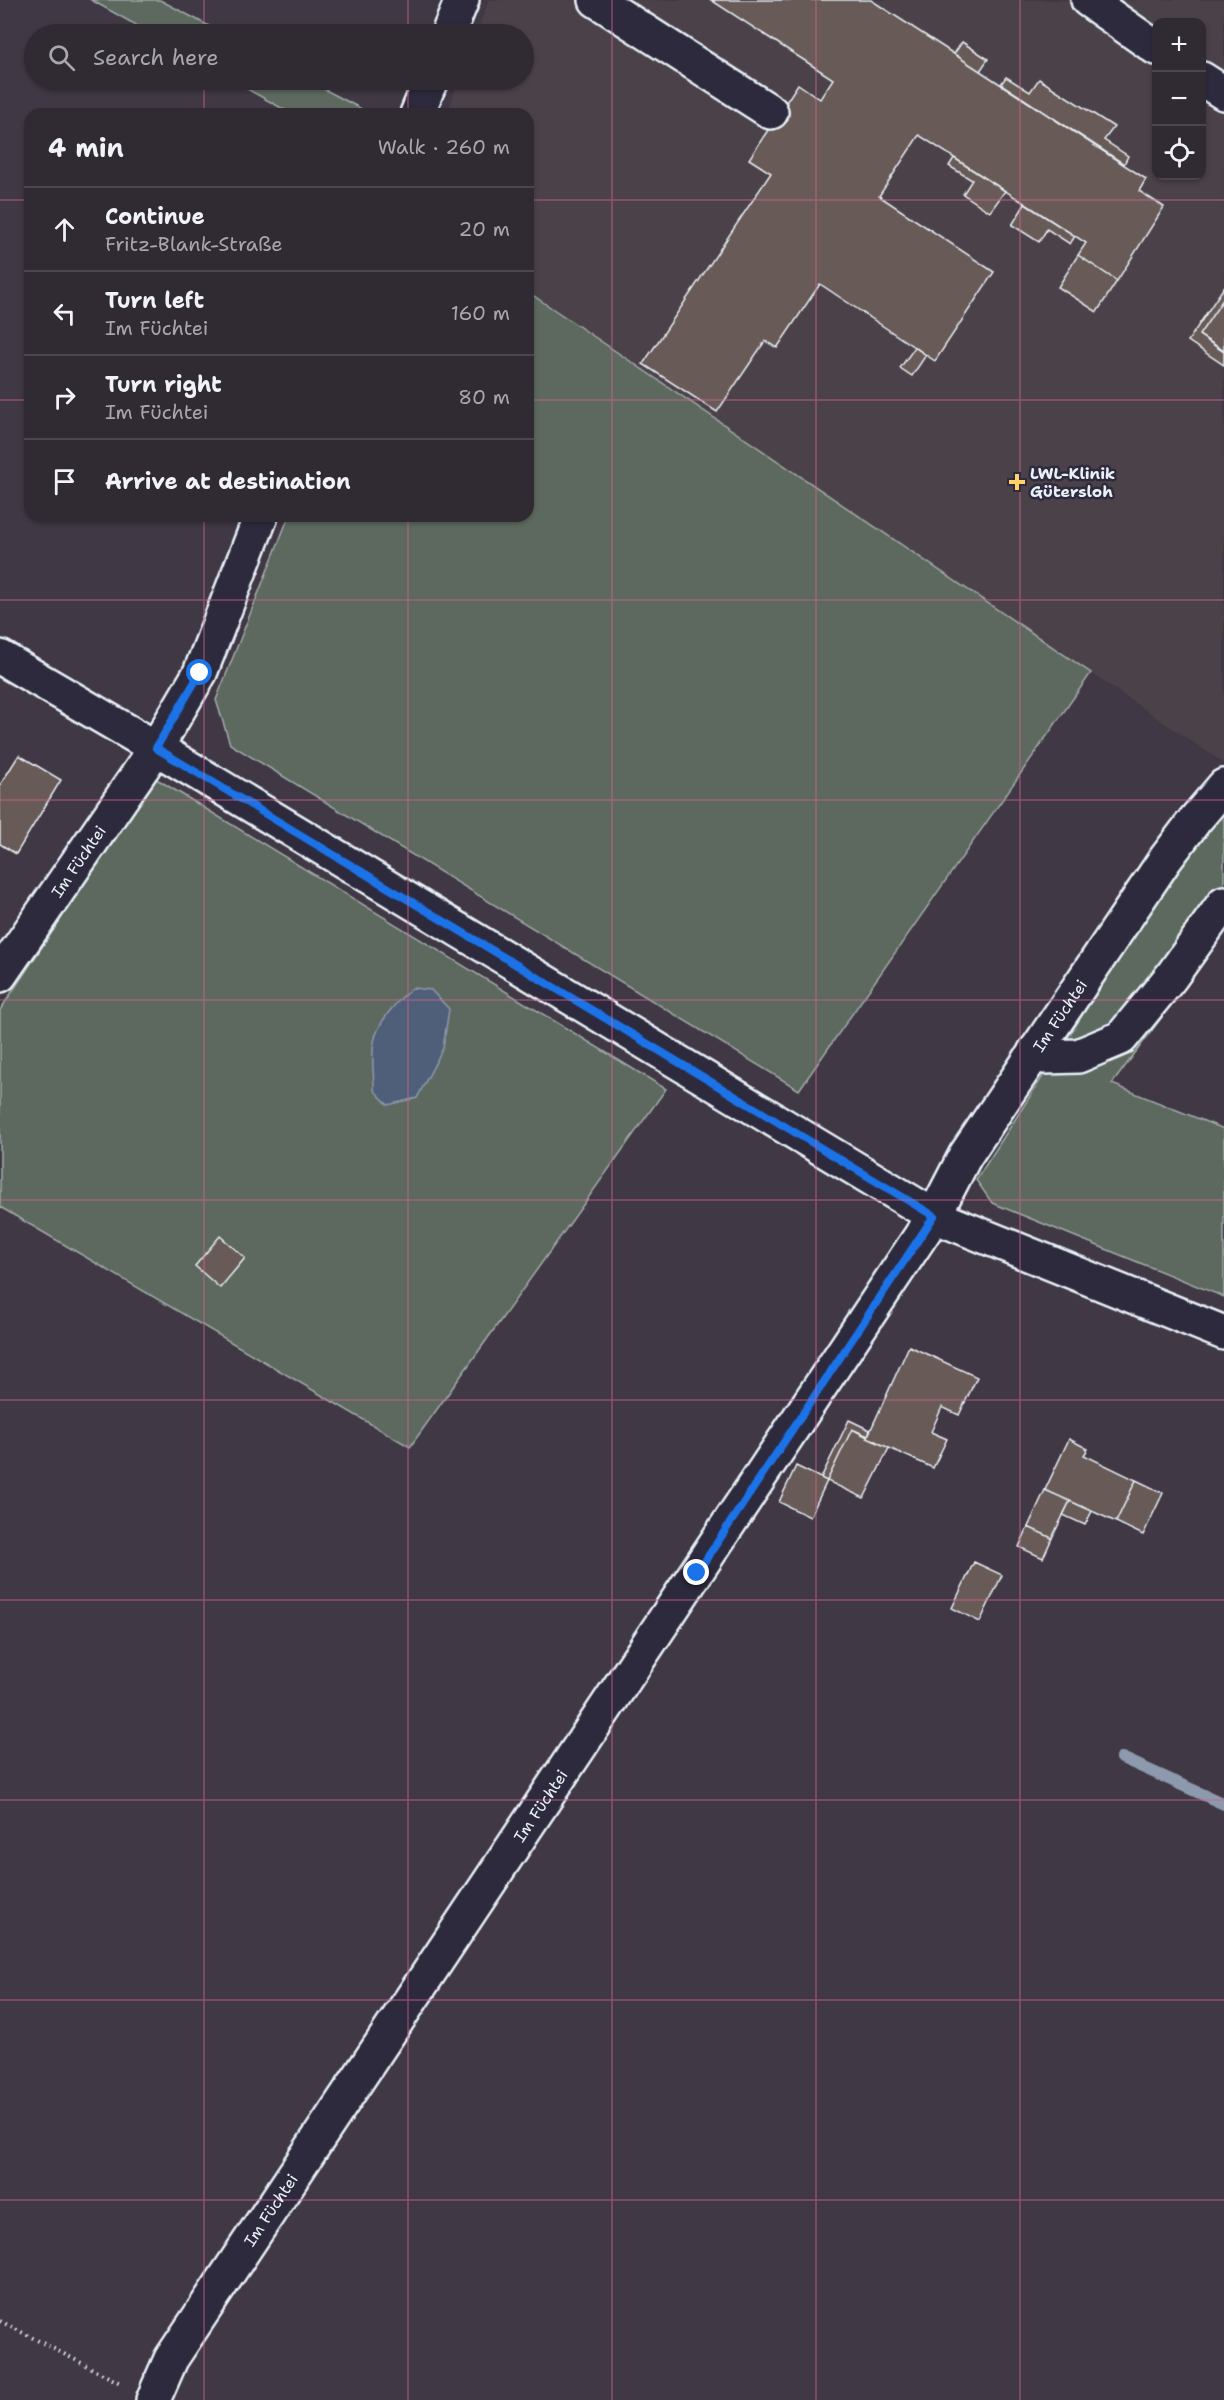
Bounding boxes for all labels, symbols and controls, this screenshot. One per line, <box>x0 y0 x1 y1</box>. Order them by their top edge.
map controls <box>1152 18 1206 180</box>
button: + <box>1152 18 1206 72</box>
search box <box>24 24 534 90</box>
icon: search <box>45 41 78 74</box>
text: Search here <box>93 43 219 72</box>
button: − <box>1152 72 1206 126</box>
button: locate <box>1152 126 1206 180</box>
text: 4 min <box>48 130 124 165</box>
text: Walk · 260 m <box>378 134 510 160</box>
text: Continue <box>105 202 205 231</box>
icon: ahead <box>48 213 81 246</box>
text: 20 m <box>459 216 510 242</box>
text: Fritz-Blank-Straße <box>105 231 283 257</box>
text: Turn left <box>105 286 204 315</box>
icon: left <box>48 297 81 330</box>
text: 160 m <box>451 300 510 326</box>
text: Im Füchtei <box>105 315 209 341</box>
text: Turn right <box>105 370 222 399</box>
icon: right <box>48 381 81 414</box>
text: 80 m <box>458 384 510 410</box>
text: Im Füchtei <box>105 399 209 425</box>
place label: LWL-Klinik Gütersloh <box>1030 463 1115 502</box>
icon: arrive <box>48 465 81 498</box>
text: Arrive at destination <box>105 467 351 496</box>
marker: LWL-Klinik Gütersloh <box>1008 473 1026 491</box>
route start <box>186 659 212 685</box>
street label: Im Füchtei <box>46 821 110 901</box>
street label: Im Füchtei <box>1028 975 1092 1056</box>
route end <box>683 1559 709 1585</box>
street label: Im Füchtei <box>509 1765 572 1846</box>
street label: Im Füchtei <box>239 2170 302 2250</box>

